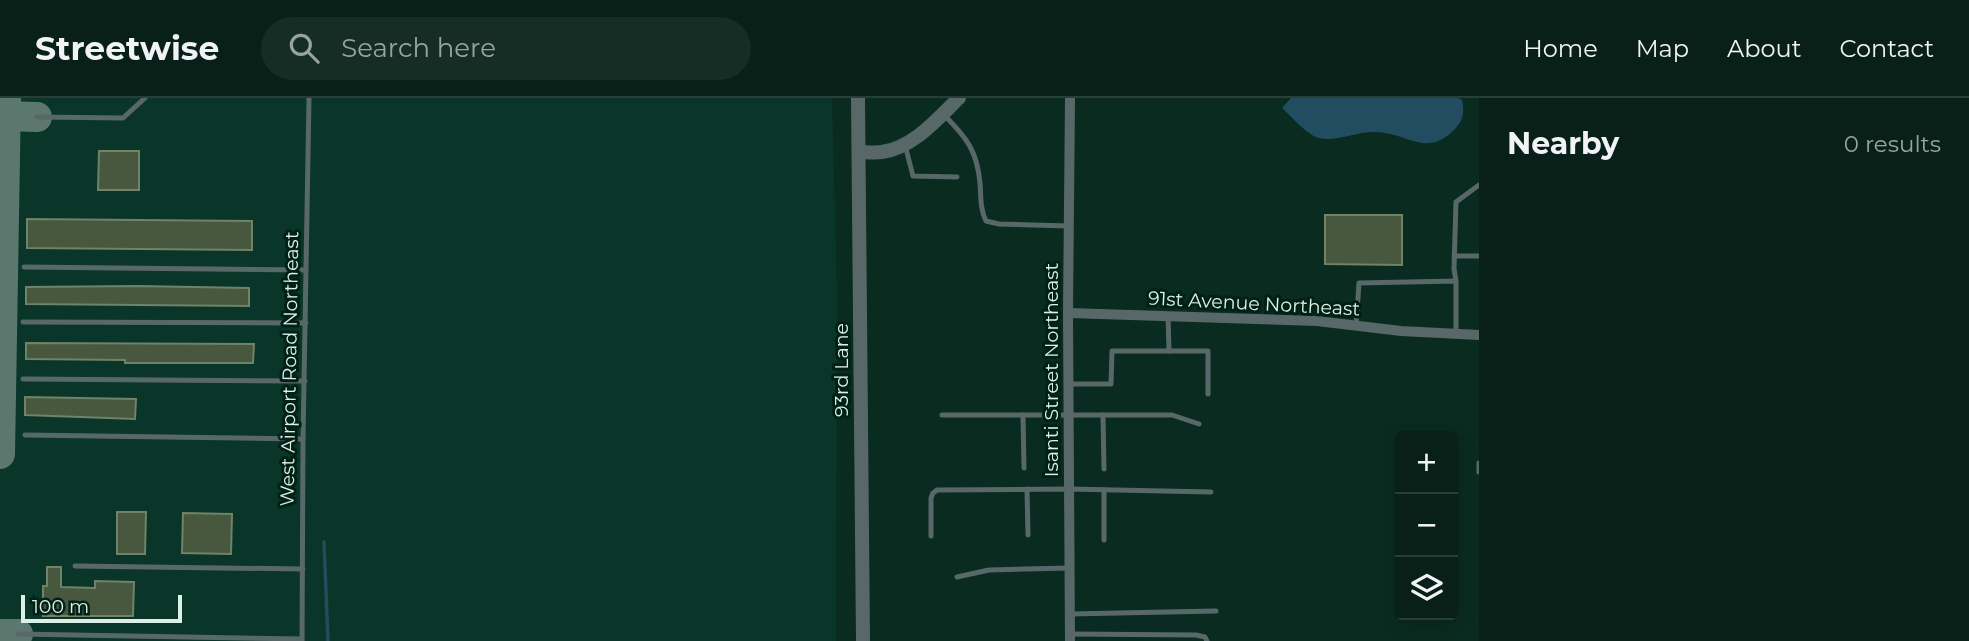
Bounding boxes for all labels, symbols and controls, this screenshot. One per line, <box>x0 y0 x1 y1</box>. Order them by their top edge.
search box <box>261 17 751 80</box>
text: Streetwise <box>35 28 219 68</box>
icon: search <box>285 29 323 67</box>
text: Search here <box>341 32 496 64</box>
text: Home <box>1523 34 1598 63</box>
text: Map <box>1636 34 1689 63</box>
text: About <box>1727 34 1801 63</box>
text: Contact <box>1839 34 1934 63</box>
text: Nearby <box>1507 125 1619 162</box>
text: 0 results <box>1844 130 1941 158</box>
street label: West Airport Road Northeast <box>276 231 303 507</box>
street label: Isanti Street Northeast <box>1040 262 1063 477</box>
street label: 91st Avenue Northeast <box>1147 286 1361 321</box>
street label: 93rd Lane <box>830 323 853 417</box>
map controls <box>1395 431 1458 620</box>
button: + <box>1395 431 1458 494</box>
button: − <box>1395 494 1458 557</box>
button: layers <box>1395 557 1458 620</box>
scale bar <box>21 592 182 624</box>
text: 100 m <box>32 595 89 618</box>

